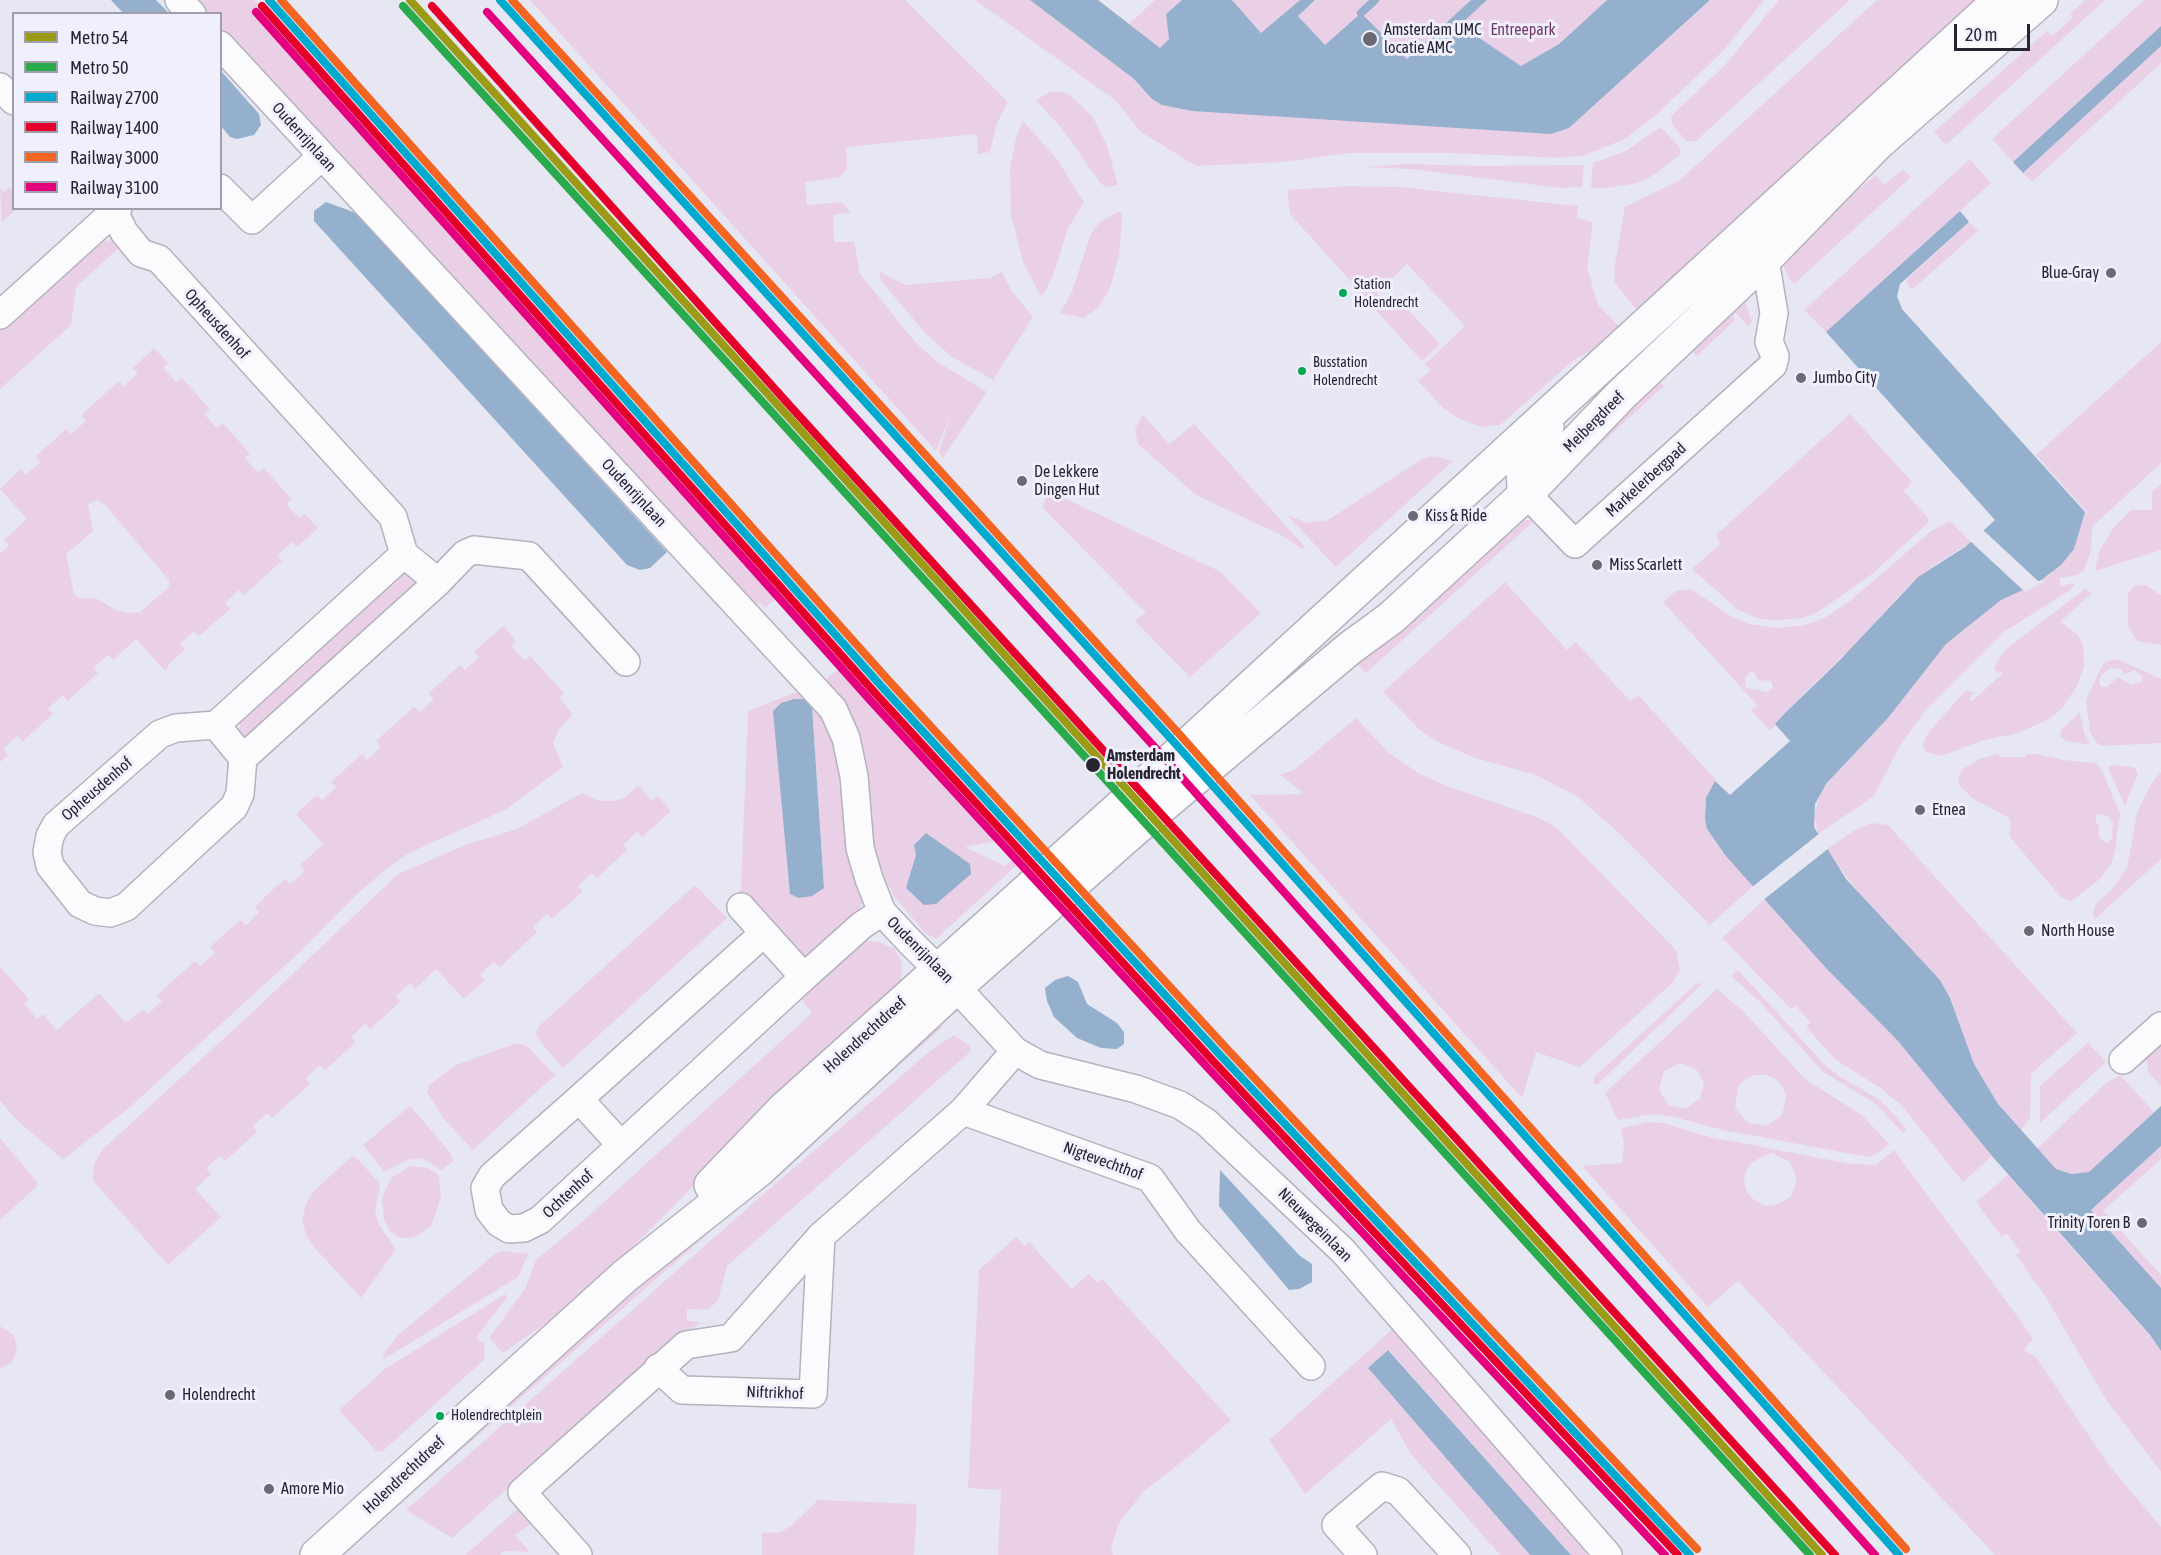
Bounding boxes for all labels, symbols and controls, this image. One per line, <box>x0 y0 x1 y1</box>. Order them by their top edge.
legend <box>12 12 222 210</box>
scale bar <box>1957 12 2034 50</box>
place label: Amsterdam UMC locatie AMC <box>1384 20 1482 58</box>
park label: Entreepark <box>1490 20 1556 40</box>
text: 20 m <box>1965 24 1997 45</box>
text: Metro 54 <box>70 27 129 48</box>
marker: Amsterdam UMC locatie AMC <box>1361 30 1379 48</box>
text: Metro 50 <box>70 57 129 78</box>
text: Railway 2700 <box>70 87 159 108</box>
street label: Oudenrijnlaan <box>268 98 340 176</box>
text: Railway 1400 <box>70 117 159 138</box>
text: Railway 3000 <box>70 147 159 168</box>
text: Railway 3100 <box>70 177 159 198</box>
place label: Blue-Gray <box>2041 263 2099 283</box>
marker: Blue-Gray <box>2104 266 2118 280</box>
place label: Station Holendrecht <box>1354 277 1418 310</box>
street label: Opheusdenhof <box>181 285 253 363</box>
marker: Station Holendrecht <box>1337 287 1349 299</box>
place label: Busstation Holendrecht <box>1313 355 1377 388</box>
marker: Busstation Holendrecht <box>1296 365 1308 377</box>
place label: Jumbo City <box>1813 368 1877 388</box>
marker: Jumbo City <box>1794 371 1808 385</box>
street label: Meibergdreef <box>1559 387 1629 457</box>
street label: Markelerbergpad <box>1602 439 1690 521</box>
street label: Oudenrijnlaan <box>598 455 670 531</box>
place label: De Lekkere Dingen Hut <box>1034 462 1100 500</box>
marker: De Lekkere Dingen Hut <box>1015 474 1029 488</box>
place label: Kiss & Ride <box>1425 506 1487 526</box>
marker: Kiss & Ride <box>1406 509 1420 523</box>
place label: Miss Scarlett <box>1609 555 1682 575</box>
marker: Miss Scarlett <box>1590 558 1604 572</box>
place label: Amsterdam Holendrecht <box>1107 746 1181 784</box>
street label: Opheusdenhof <box>58 753 136 825</box>
marker: Amsterdam Holendrecht <box>1084 756 1102 774</box>
place label: Etnea <box>1932 800 1966 820</box>
marker: Etnea <box>1913 803 1927 817</box>
street label: Oudenrijnlaan <box>883 913 957 987</box>
place label: North House <box>2041 921 2115 941</box>
marker: North House <box>2022 924 2036 938</box>
street label: Holendrechtdreef <box>820 993 910 1077</box>
street label: Nigtevechthof <box>1061 1138 1145 1184</box>
street label: Ochtenhof <box>539 1166 597 1222</box>
street label: Nieuwegeinlaan <box>1274 1184 1356 1266</box>
place label: Trinity Toren B <box>2048 1213 2130 1233</box>
marker: Trinity Toren B <box>2135 1216 2149 1230</box>
street label: Niftrikhof <box>746 1382 804 1404</box>
place label: Holendrecht <box>182 1385 256 1405</box>
marker: Holendrecht <box>163 1388 177 1402</box>
place label: Holendrechtplein <box>451 1408 542 1424</box>
marker: Holendrechtplein <box>434 1410 446 1422</box>
street label: Holendrechtdreef <box>359 1432 449 1518</box>
place label: Amore Mio <box>281 1479 344 1499</box>
marker: Amore Mio <box>262 1482 276 1496</box>

